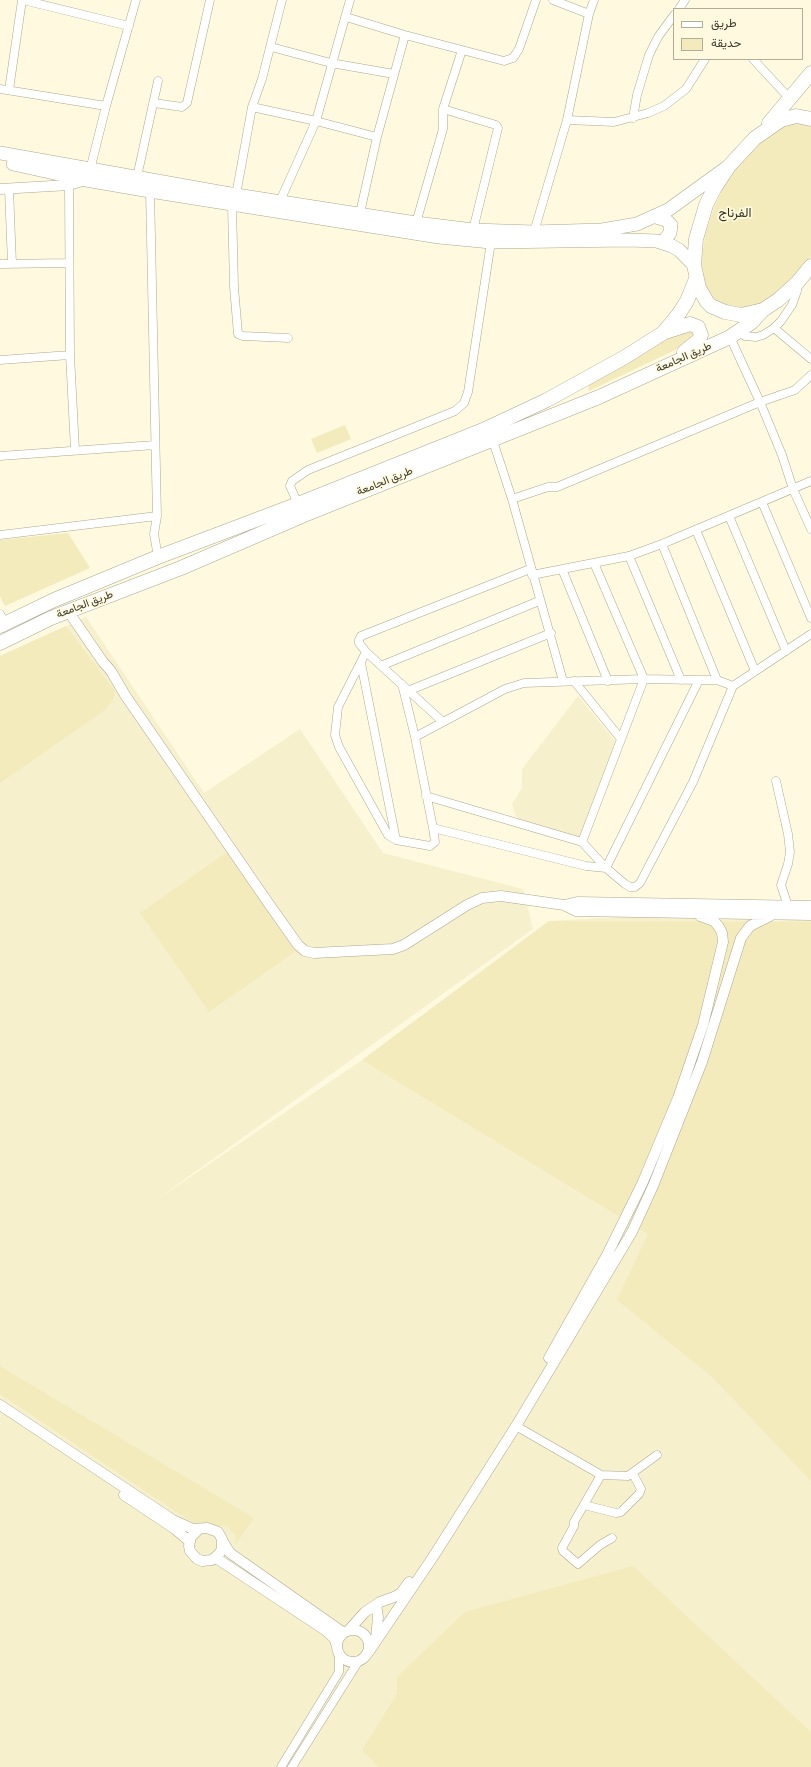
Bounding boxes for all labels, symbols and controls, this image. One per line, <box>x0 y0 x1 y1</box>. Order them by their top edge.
legend <box>673 8 803 60</box>
text: طريق <box>711 15 736 32</box>
text: حديقة <box>711 35 741 52</box>
district label: الفرناج <box>718 206 752 222</box>
street label: طريق الجامعة <box>654 340 714 376</box>
street label: طريق الجامعة <box>355 465 415 499</box>
street label: طريق الجامعة <box>55 588 115 622</box>

